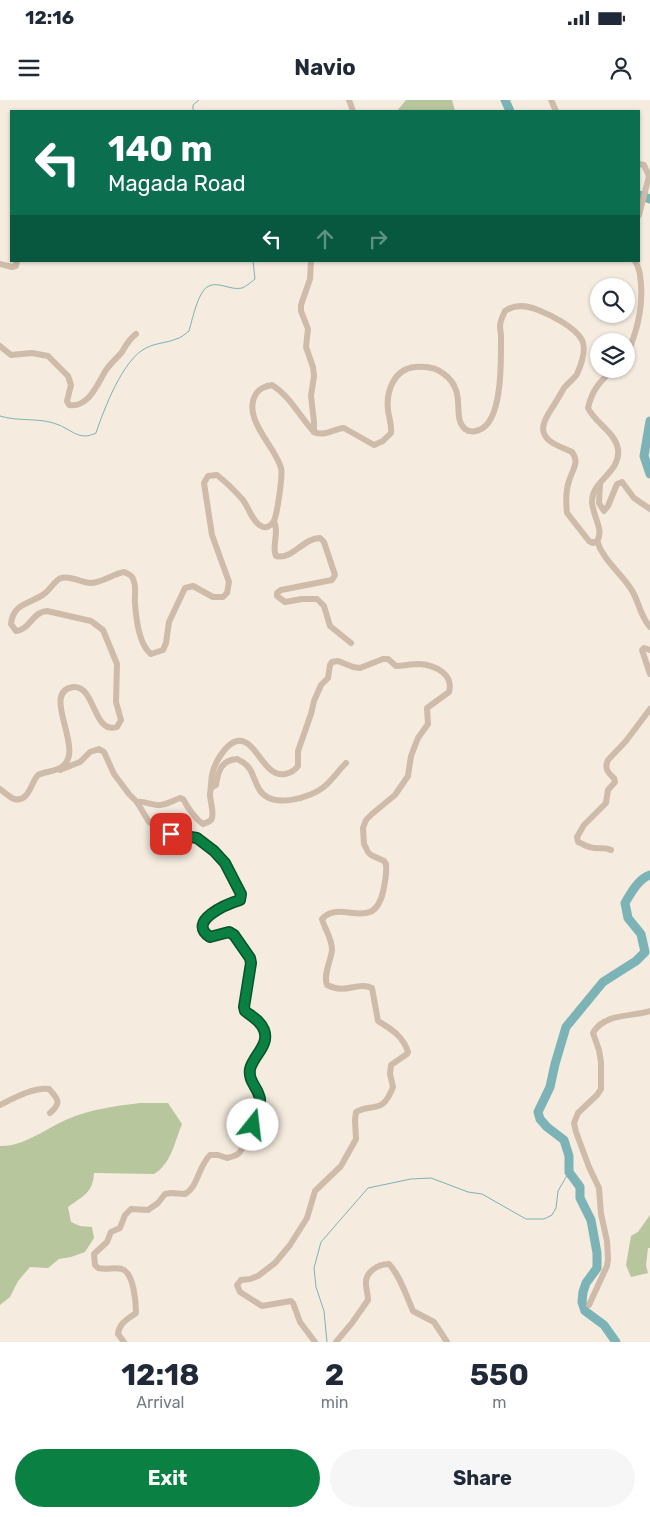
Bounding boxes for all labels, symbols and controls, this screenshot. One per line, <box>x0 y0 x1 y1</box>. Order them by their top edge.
text: 12:16 <box>25 6 74 29</box>
icon: menu <box>15 54 43 82</box>
text: Navio <box>294 54 356 81</box>
icon: person <box>607 54 635 82</box>
text: 140 m <box>108 128 213 170</box>
icon: left <box>25 130 90 195</box>
text: Magada Road <box>108 170 246 197</box>
icon: left <box>258 225 286 253</box>
icon: ahead <box>311 225 339 253</box>
icon: right <box>364 225 392 253</box>
map controls <box>590 278 635 378</box>
button: search <box>590 278 635 323</box>
button: layers <box>590 333 635 378</box>
pin <box>150 813 192 855</box>
icon: arrive <box>157 820 185 848</box>
position arrow <box>226 1098 278 1150</box>
text: 12:18 <box>121 1357 200 1393</box>
text: 2 <box>325 1357 344 1393</box>
text: 550 <box>470 1357 529 1393</box>
text: Arrival <box>136 1393 184 1412</box>
text: min <box>321 1393 349 1412</box>
text: m <box>492 1393 506 1412</box>
button: Exit <box>15 1449 320 1507</box>
button: Share <box>330 1449 635 1507</box>

